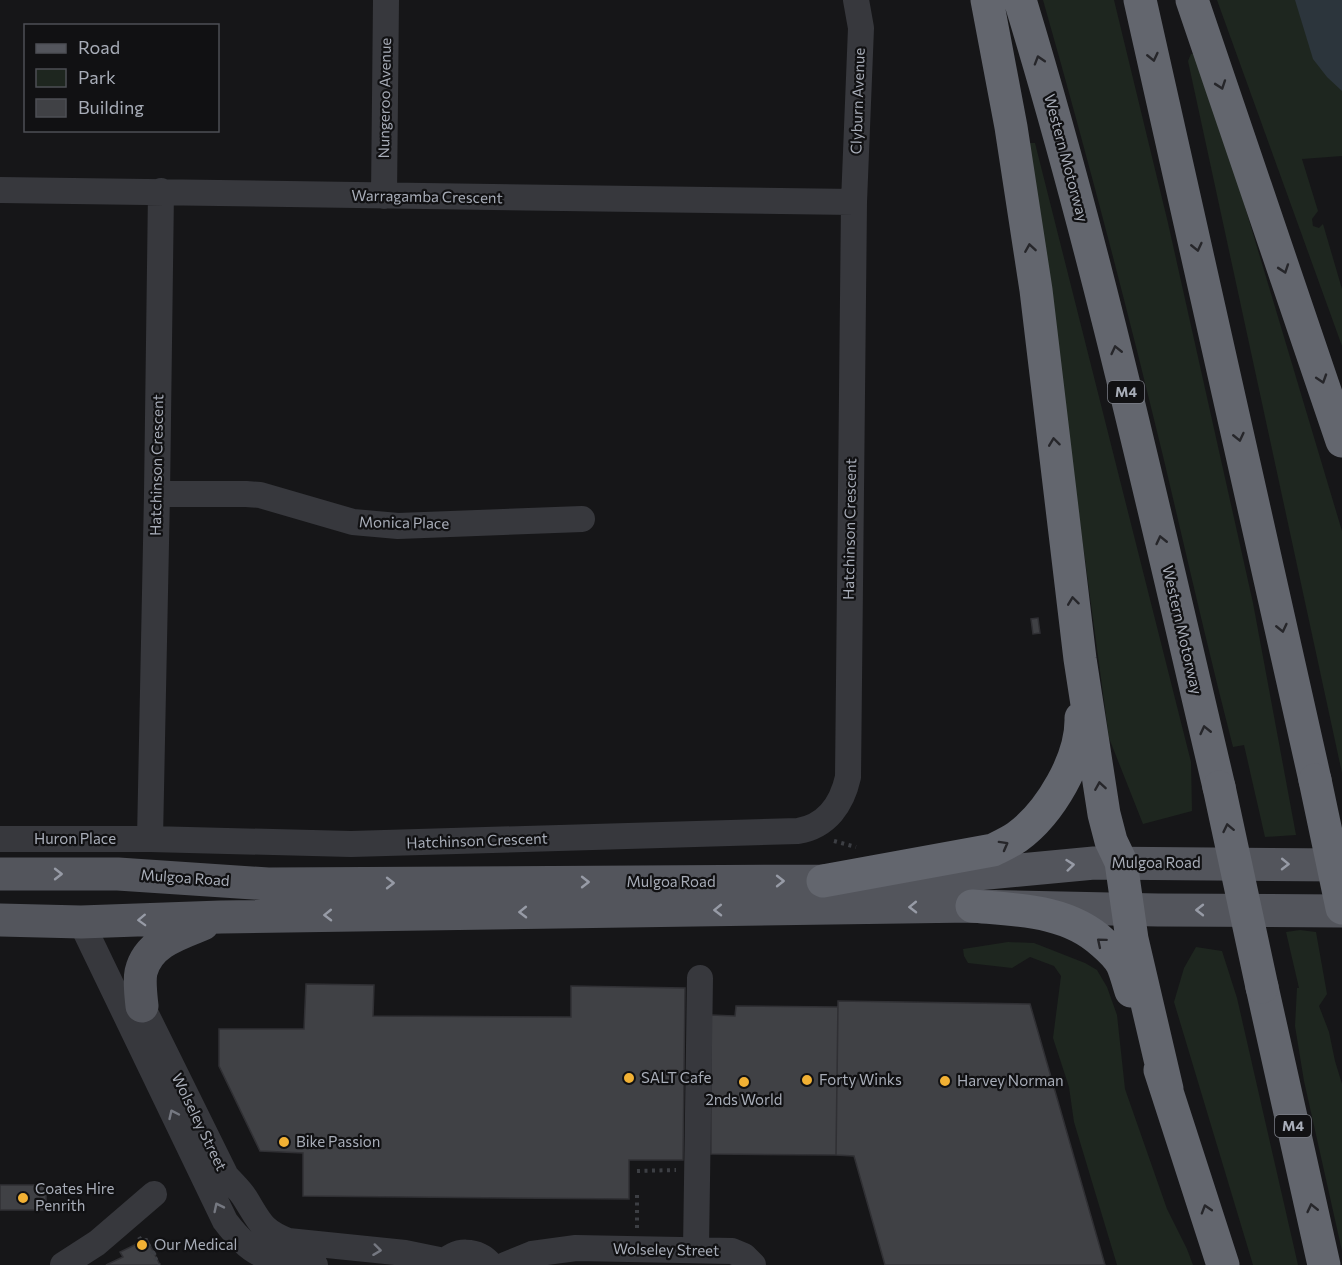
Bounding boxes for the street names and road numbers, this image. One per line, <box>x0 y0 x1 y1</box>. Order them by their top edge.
street label: Nungeroo Avenue <box>374 37 394 158</box>
street label: Clyburn Avenue <box>846 47 868 155</box>
street label: Western Motorway <box>1041 92 1093 224</box>
street label: Warragamba Crescent <box>351 186 503 206</box>
road number: M4 <box>1108 381 1144 403</box>
street label: Hatchinson Crescent <box>146 394 166 536</box>
street label: Hatchinson Crescent <box>839 458 859 600</box>
street label: Monica Place <box>359 512 449 532</box>
street label: Western Motorway <box>1159 564 1207 696</box>
street label: Huron Place <box>34 829 116 847</box>
street label: Hatchinson Crescent <box>406 829 548 851</box>
street label: Mulgoa Road <box>1111 853 1201 871</box>
street label: Mulgoa Road <box>140 865 230 889</box>
street label: Mulgoa Road <box>626 872 716 890</box>
street label: Wolseley Street <box>169 1070 231 1173</box>
road number: M4 <box>1275 1115 1311 1137</box>
street label: Wolseley Street <box>613 1239 719 1259</box>

